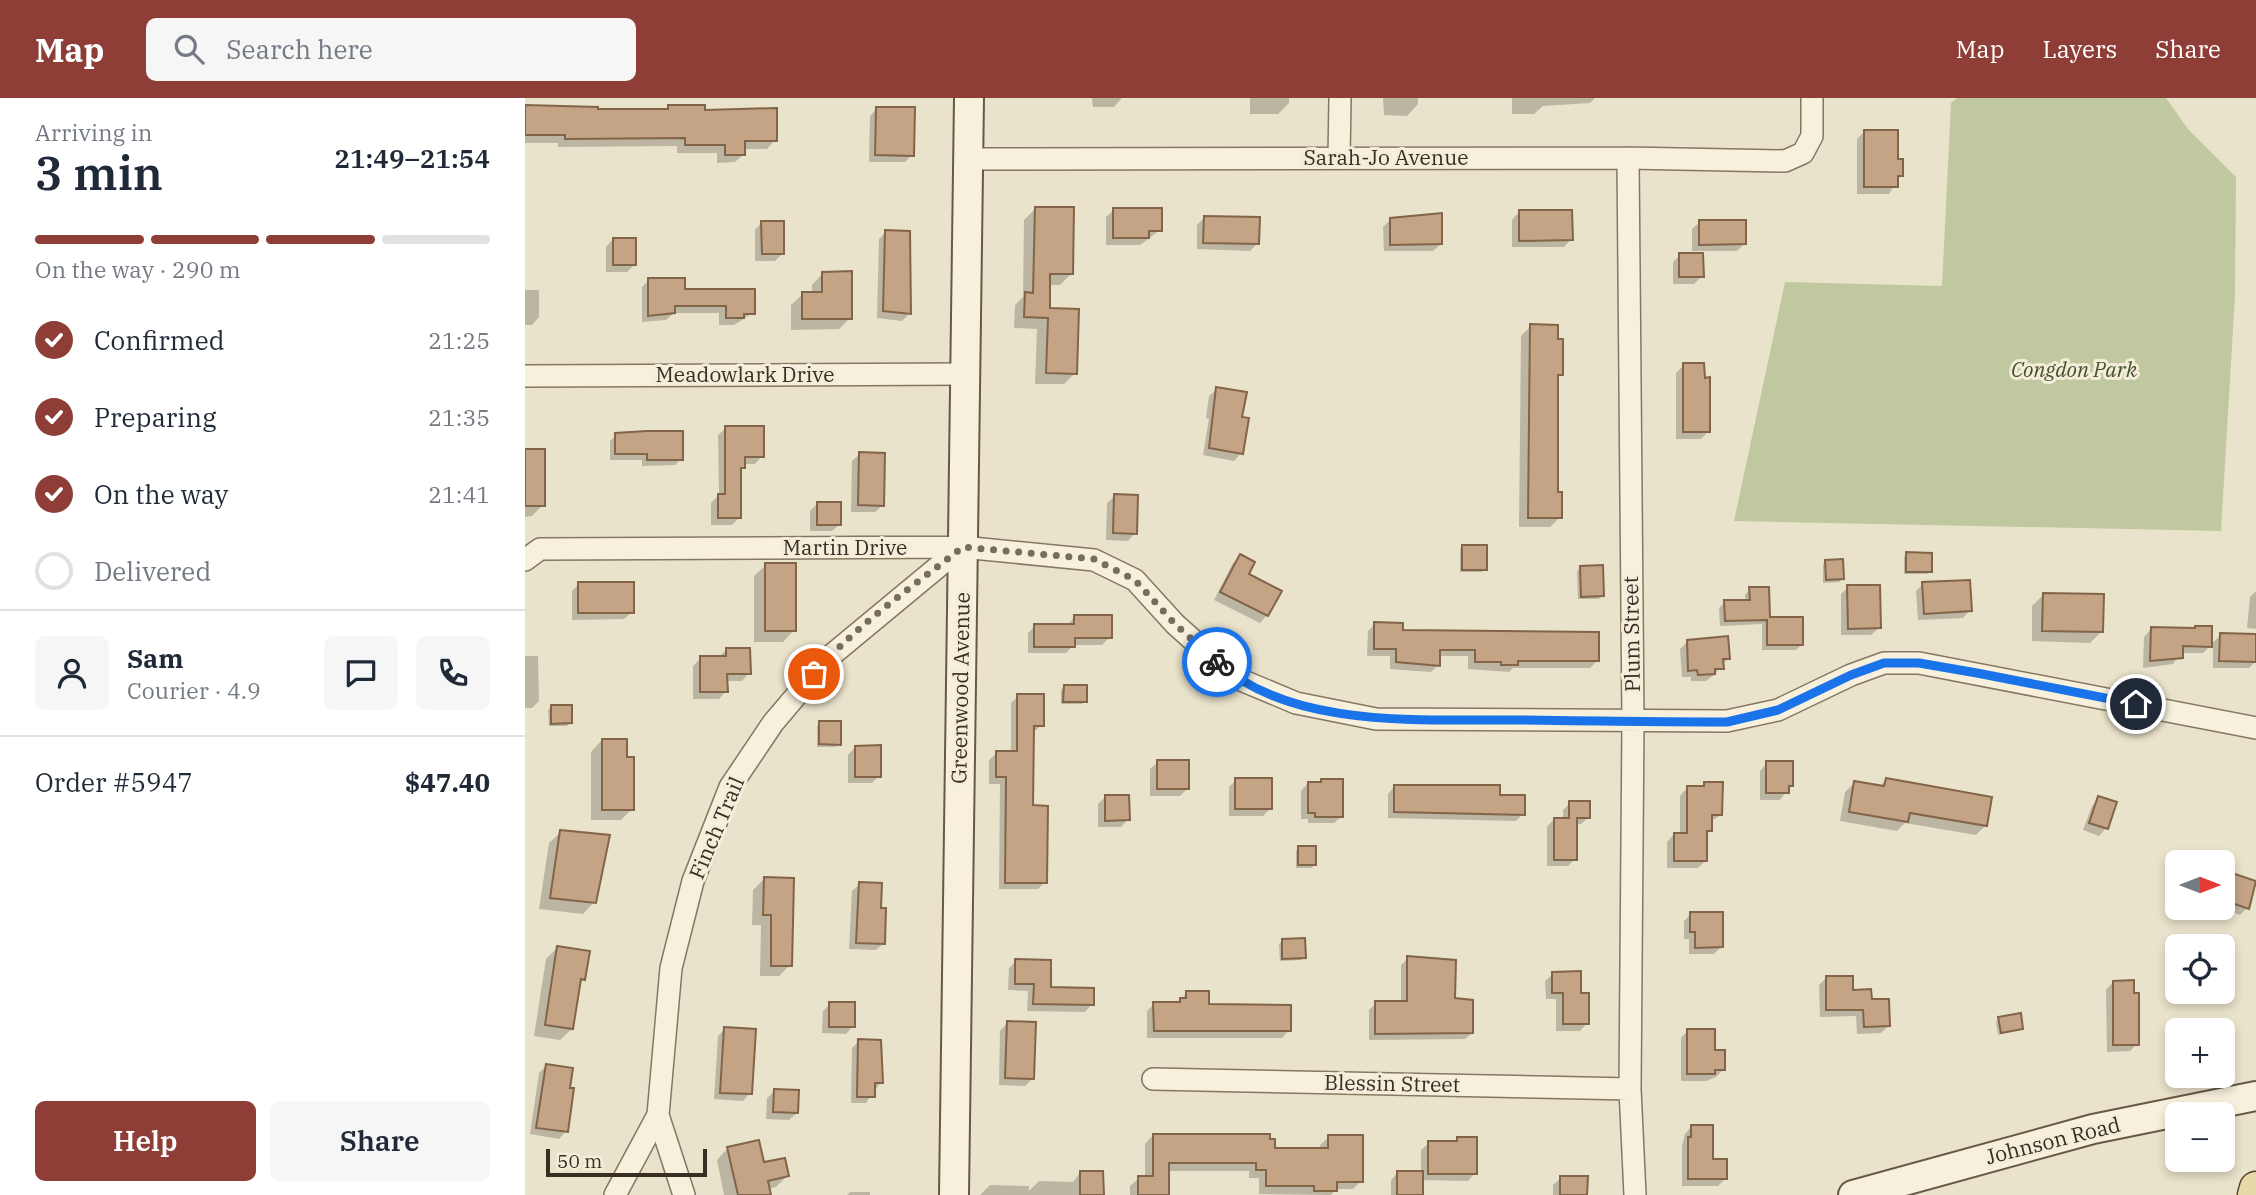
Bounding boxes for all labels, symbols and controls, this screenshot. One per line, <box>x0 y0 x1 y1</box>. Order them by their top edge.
search box <box>146 18 636 81</box>
text: Map <box>35 28 104 71</box>
icon: search <box>170 30 208 68</box>
text: Search here <box>226 32 373 66</box>
text: Map <box>1956 33 2004 65</box>
text: Layers <box>2042 33 2117 65</box>
text: Share <box>2155 33 2221 65</box>
text: Arriving in <box>35 117 152 147</box>
text: 21:49–21:54 <box>334 141 490 175</box>
text: 3 min <box>35 143 163 203</box>
street label: Sarah-Jo Avenue <box>1303 143 1469 171</box>
text: On the way · 290 m <box>35 254 241 284</box>
icon: check <box>35 321 73 359</box>
text: Confirmed <box>94 323 225 357</box>
text: 21:25 <box>428 325 490 355</box>
park label: Congdon Park <box>2011 355 2138 383</box>
street label: Meadowlark Drive <box>655 360 835 388</box>
icon: check <box>35 398 73 436</box>
text: Preparing <box>94 400 216 434</box>
text: 21:35 <box>428 402 490 432</box>
icon: check <box>35 475 73 513</box>
text: On the way <box>94 477 228 511</box>
text: 21:41 <box>428 479 490 509</box>
street label: Martin Drive <box>783 533 907 561</box>
text: Delivered <box>94 554 211 588</box>
street label: Plum Street <box>1616 576 1646 692</box>
street label: Greenwood Avenue <box>944 592 976 784</box>
courier <box>1182 627 1252 697</box>
button: person <box>35 636 109 710</box>
button: chat <box>324 636 398 710</box>
button: phone <box>416 636 490 710</box>
text: Sam <box>127 641 183 675</box>
icon: bike <box>1198 643 1236 681</box>
pin <box>784 644 844 704</box>
icon: bag <box>795 655 833 693</box>
pin <box>2106 674 2166 734</box>
text: Courier · 4.9 <box>127 675 261 705</box>
icon: home <box>2117 685 2155 723</box>
text: Order #5947 <box>35 765 193 799</box>
text: $47.40 <box>405 765 490 799</box>
street label: Finch Trail <box>682 772 750 883</box>
north arrow <box>2165 850 2235 920</box>
map controls <box>2165 850 2235 1172</box>
button: locate <box>2165 934 2235 1004</box>
button: + <box>2165 1018 2235 1088</box>
street label: Blessin Street <box>1324 1068 1460 1098</box>
button: Help <box>35 1101 256 1181</box>
button: Share <box>270 1101 490 1181</box>
button: − <box>2165 1102 2235 1172</box>
street label: Johnson Road <box>1982 1110 2123 1170</box>
scale bar <box>546 1146 707 1178</box>
text: 50 m <box>557 1149 602 1173</box>

